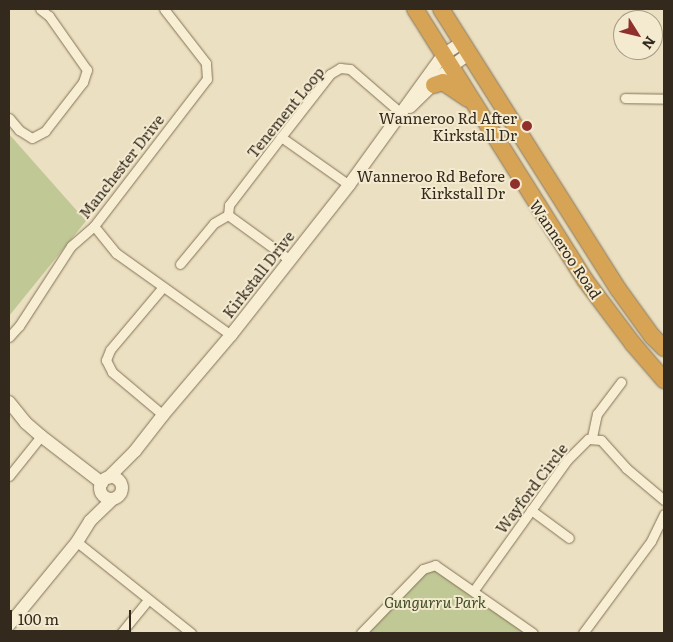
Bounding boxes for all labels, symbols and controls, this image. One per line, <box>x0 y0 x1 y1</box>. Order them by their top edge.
north arrow <box>613 10 663 60</box>
text: N <box>638 33 661 54</box>
street label: Tenement Loop <box>243 63 327 161</box>
place label: Wanneroo Rd After Kirkstall Dr <box>379 108 517 143</box>
street label: Manchester Drive <box>75 110 167 222</box>
marker: Wanneroo Rd After Kirkstall Dr <box>521 120 533 132</box>
place label: Wanneroo Rd Before Kirkstall Dr <box>357 166 505 201</box>
marker: Wanneroo Rd Before Kirkstall Dr <box>509 178 521 190</box>
street label: Wanneroo Road <box>526 196 606 302</box>
street label: Kirkstall Drive <box>218 227 298 321</box>
street label: Wayford Circle <box>491 439 571 537</box>
park label: Gungurru Park <box>384 593 486 611</box>
scale bar <box>12 600 134 632</box>
text: 100 m <box>18 607 59 630</box>

